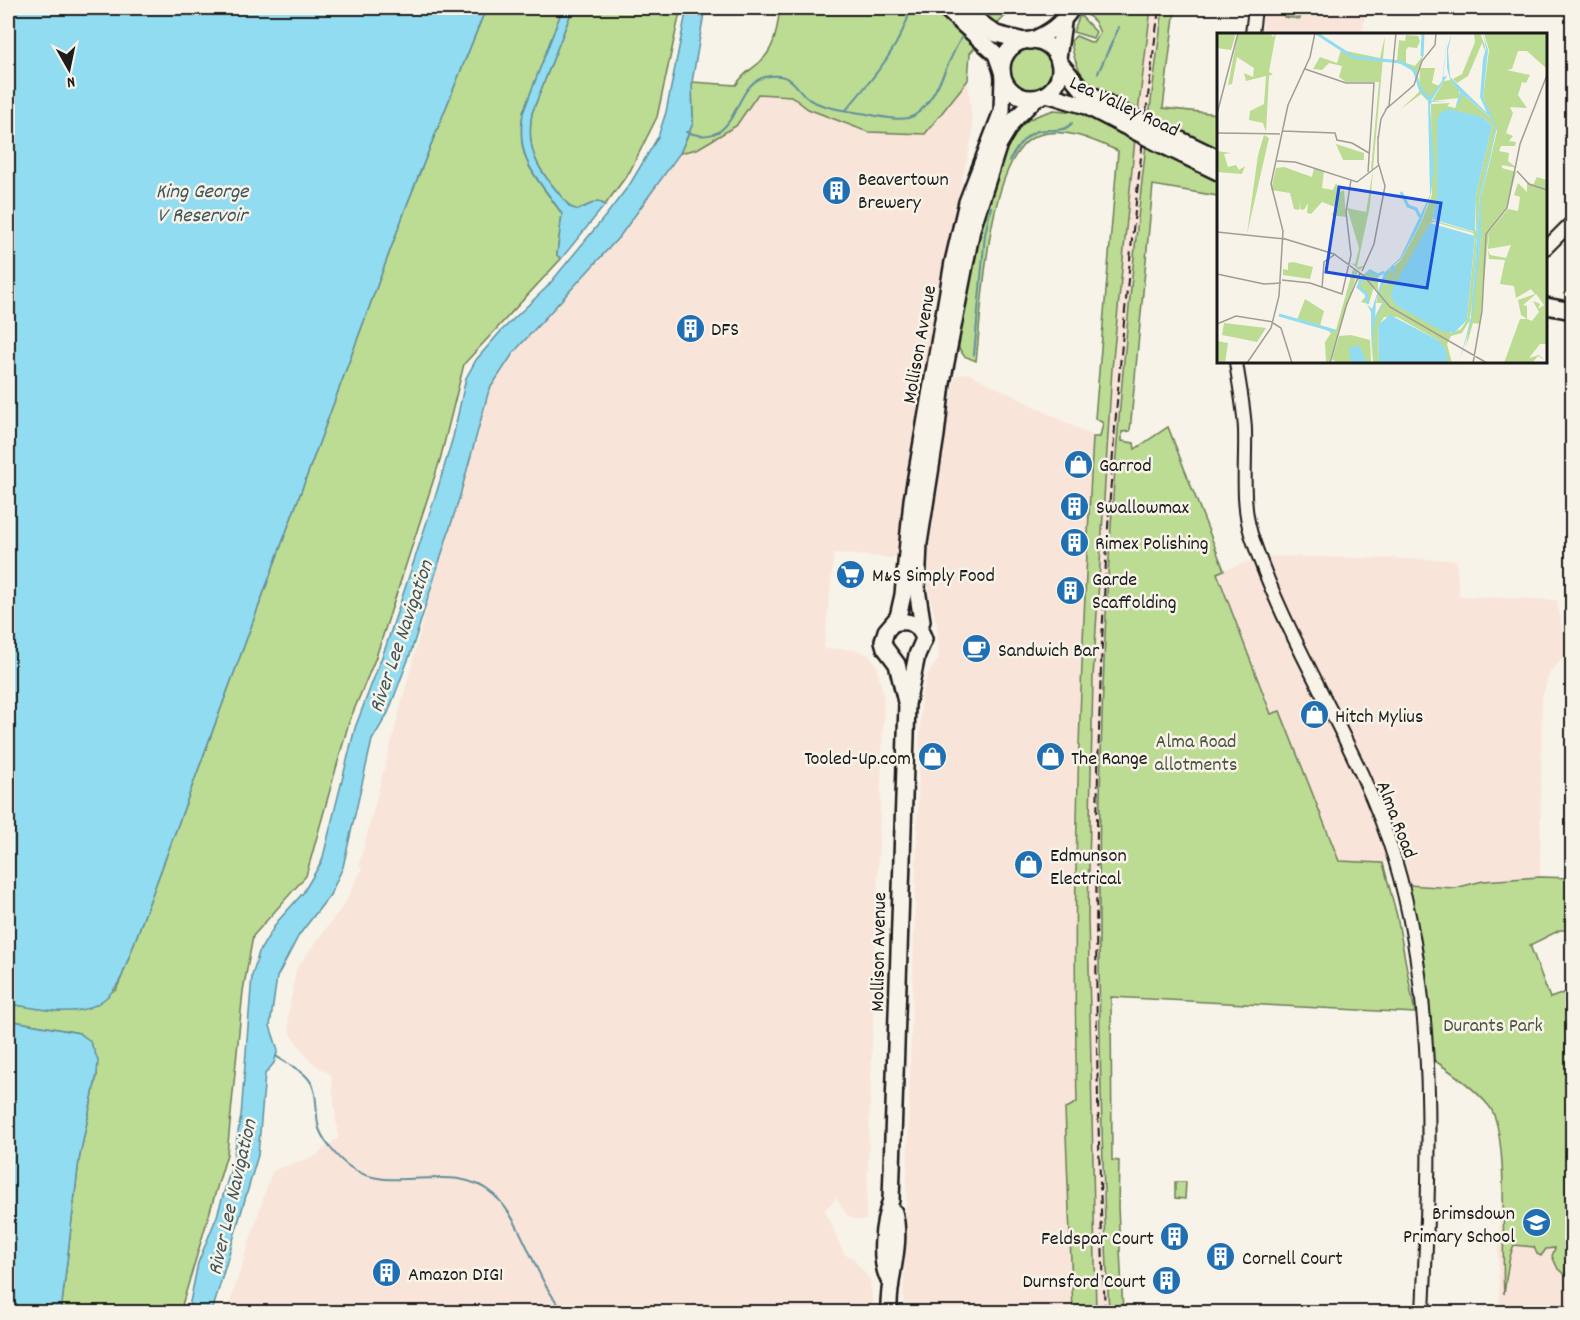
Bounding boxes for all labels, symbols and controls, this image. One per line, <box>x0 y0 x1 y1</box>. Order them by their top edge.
inset map <box>1217 33 1547 363</box>
north arrow <box>39 39 99 99</box>
text: N <box>65 69 77 93</box>
street label: Lea Valley Road <box>1064 70 1183 145</box>
place label: Beavertown Brewery <box>858 167 949 218</box>
building icon: Beavertown Brewery <box>821 174 853 206</box>
water label: King George V Reservoir <box>156 178 250 232</box>
street label: Mollison Avenue <box>897 283 945 406</box>
building icon: DFS <box>674 312 706 344</box>
place label: DFS <box>711 317 739 345</box>
shop icon: Garrod <box>1062 448 1094 480</box>
place label: Garrod <box>1099 453 1152 481</box>
building icon: Swallowmax <box>1059 490 1091 522</box>
place label: Swallowmax <box>1096 495 1189 523</box>
building icon: Rimex Polishing <box>1058 526 1090 558</box>
place label: Rimex Polishing <box>1095 531 1209 559</box>
water label: River Lee Navigation <box>363 556 443 717</box>
supermarket icon: M&S Simply Food <box>835 558 867 590</box>
place label: M&S Simply Food <box>872 563 995 591</box>
place label: Garde Scaffolding <box>1092 567 1176 618</box>
building icon: Garde Scaffolding <box>1055 574 1087 606</box>
cafe icon: Sandwich Bar <box>961 633 993 665</box>
place label: Sandwich Bar <box>998 638 1100 666</box>
shop icon: Hitch Mylius <box>1298 699 1330 731</box>
place label: Hitch Mylius <box>1335 704 1423 732</box>
park label: Alma Road allotments <box>1155 729 1237 780</box>
shop icon: Tooled-Up.com <box>916 741 948 773</box>
shop icon: The Range <box>1034 741 1066 773</box>
place label: Tooled-Up.com <box>804 746 911 774</box>
place label: The Range <box>1071 746 1148 774</box>
street label: Alma Road <box>1368 777 1423 863</box>
place label: Edmunson Electrical <box>1050 843 1127 894</box>
shop icon: Edmunson Electrical <box>1013 849 1045 881</box>
street label: Mollison Avenue <box>865 892 895 1012</box>
park label: Durants Park <box>1443 1013 1543 1041</box>
water label: River Lee Navigation <box>201 1116 267 1279</box>
place label: Brimsdown Primary School <box>1403 1201 1515 1252</box>
school or university icon: Brimsdown Primary School <box>1520 1207 1552 1239</box>
building icon: Feldspar Court <box>1159 1221 1191 1253</box>
place label: Feldspar Court <box>1041 1226 1154 1254</box>
building icon: Cornell Court <box>1205 1241 1237 1273</box>
place label: Cornell Court <box>1242 1246 1343 1274</box>
building icon: Amazon DIG1 <box>371 1257 403 1289</box>
place label: Amazon DIG1 <box>408 1262 503 1290</box>
building icon: Durnsford Court <box>1151 1264 1183 1296</box>
place label: Durnsford Court <box>1022 1269 1146 1297</box>

